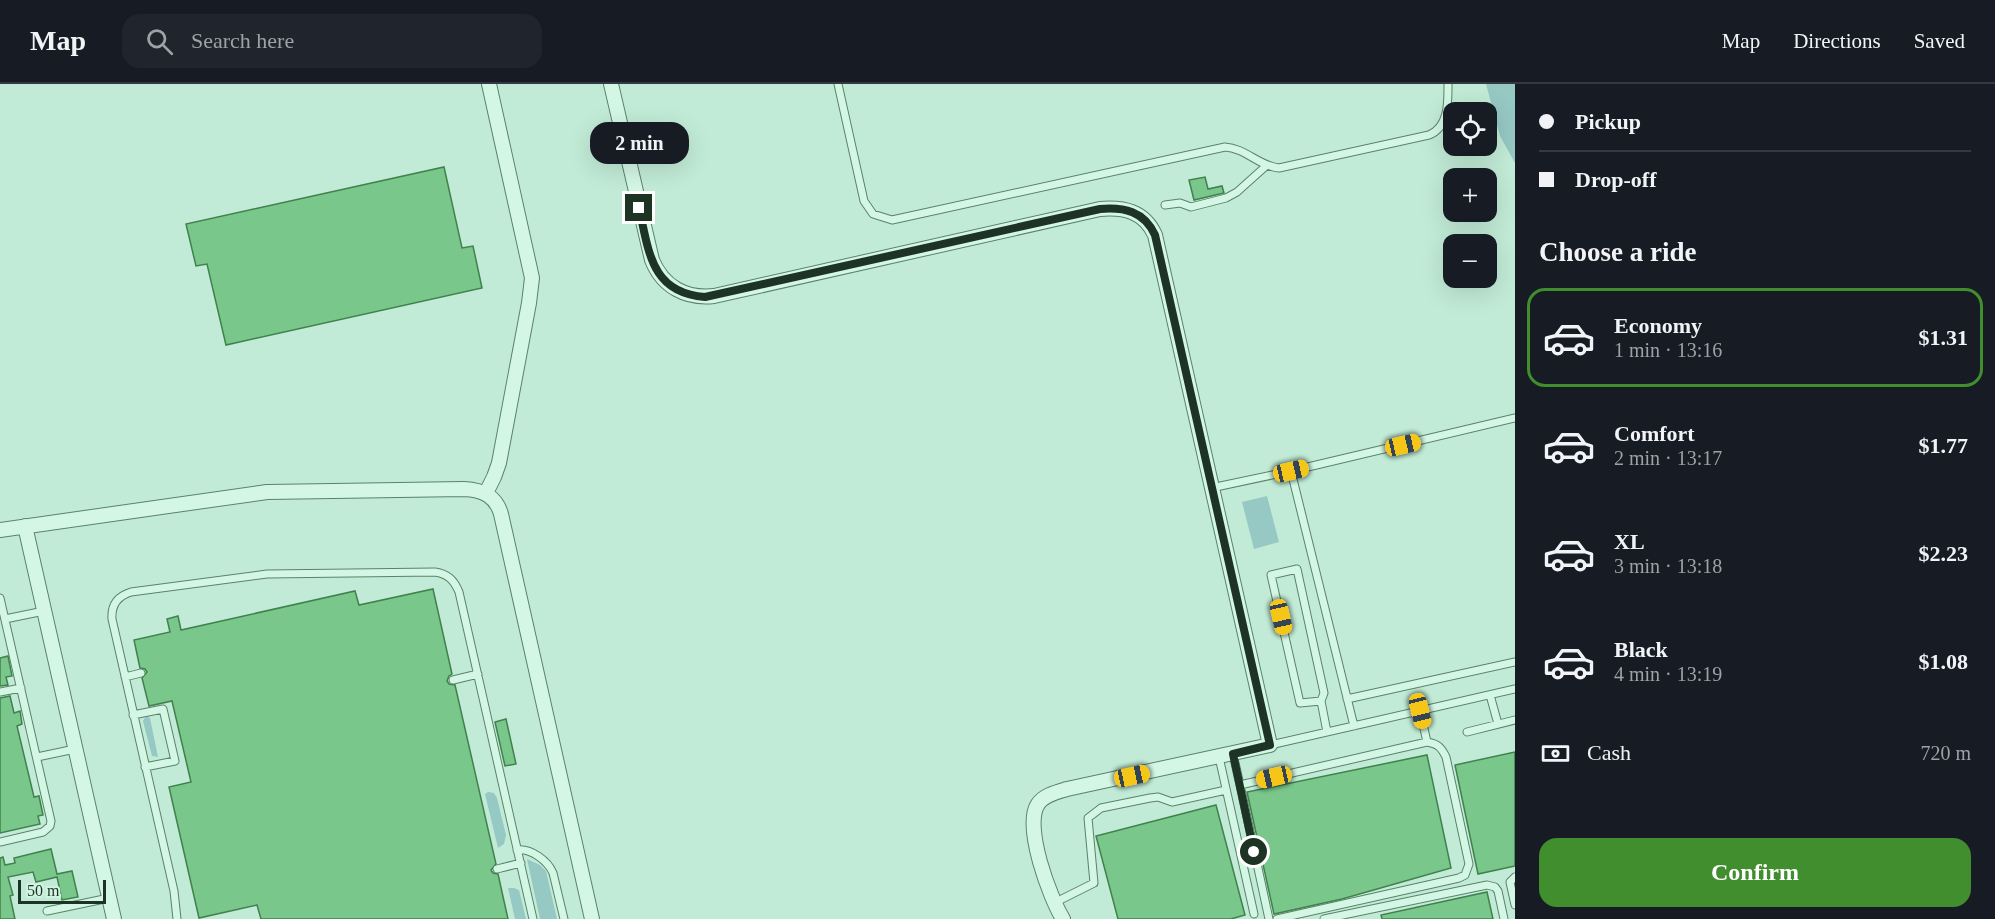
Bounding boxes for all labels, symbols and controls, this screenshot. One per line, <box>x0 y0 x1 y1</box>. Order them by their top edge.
search box <box>122 14 542 68</box>
text: Map <box>30 25 86 56</box>
icon: search <box>143 25 176 58</box>
text: Search here <box>191 28 294 53</box>
text: Map <box>1722 29 1760 53</box>
text: Directions <box>1793 29 1881 53</box>
text: Saved <box>1914 29 1965 53</box>
map controls <box>1443 102 1497 288</box>
button: locate <box>1443 102 1497 156</box>
text: Pickup <box>1575 109 1641 134</box>
callout: 2 min <box>590 121 688 163</box>
text: 2 min <box>615 132 664 154</box>
text: Drop-off <box>1575 167 1656 192</box>
button: + <box>1443 168 1497 222</box>
route end <box>625 194 652 221</box>
button: − <box>1443 234 1497 288</box>
text: Choose a ride <box>1539 237 1697 267</box>
icon: car <box>1542 311 1596 365</box>
text: Economy <box>1614 313 1702 338</box>
text: $1.31 <box>1919 325 1968 350</box>
text: 1 min · 13:16 <box>1614 339 1722 361</box>
icon: car <box>1542 419 1596 473</box>
text: Comfort <box>1614 421 1695 446</box>
car <box>1383 432 1423 458</box>
text: $1.77 <box>1919 433 1968 458</box>
text: 2 min · 13:17 <box>1614 447 1722 469</box>
car <box>1271 458 1311 484</box>
icon: car <box>1542 527 1596 581</box>
text: XL <box>1614 529 1645 554</box>
text: $2.23 <box>1919 541 1968 566</box>
text: 3 min · 13:18 <box>1614 555 1722 577</box>
car <box>1268 597 1294 637</box>
icon: car <box>1542 635 1596 689</box>
text: Black <box>1614 637 1668 662</box>
text: $1.08 <box>1919 649 1968 674</box>
text: 4 min · 13:19 <box>1614 663 1722 685</box>
car <box>1407 691 1433 731</box>
icon: cash <box>1539 737 1572 770</box>
text: Cash <box>1587 740 1631 765</box>
text: 720 m <box>1920 742 1971 764</box>
car <box>1113 763 1151 789</box>
car <box>1254 764 1294 790</box>
route start <box>1240 838 1267 865</box>
button: Confirm <box>1539 838 1971 907</box>
scale bar <box>18 877 106 904</box>
text: 50 m <box>27 882 59 899</box>

